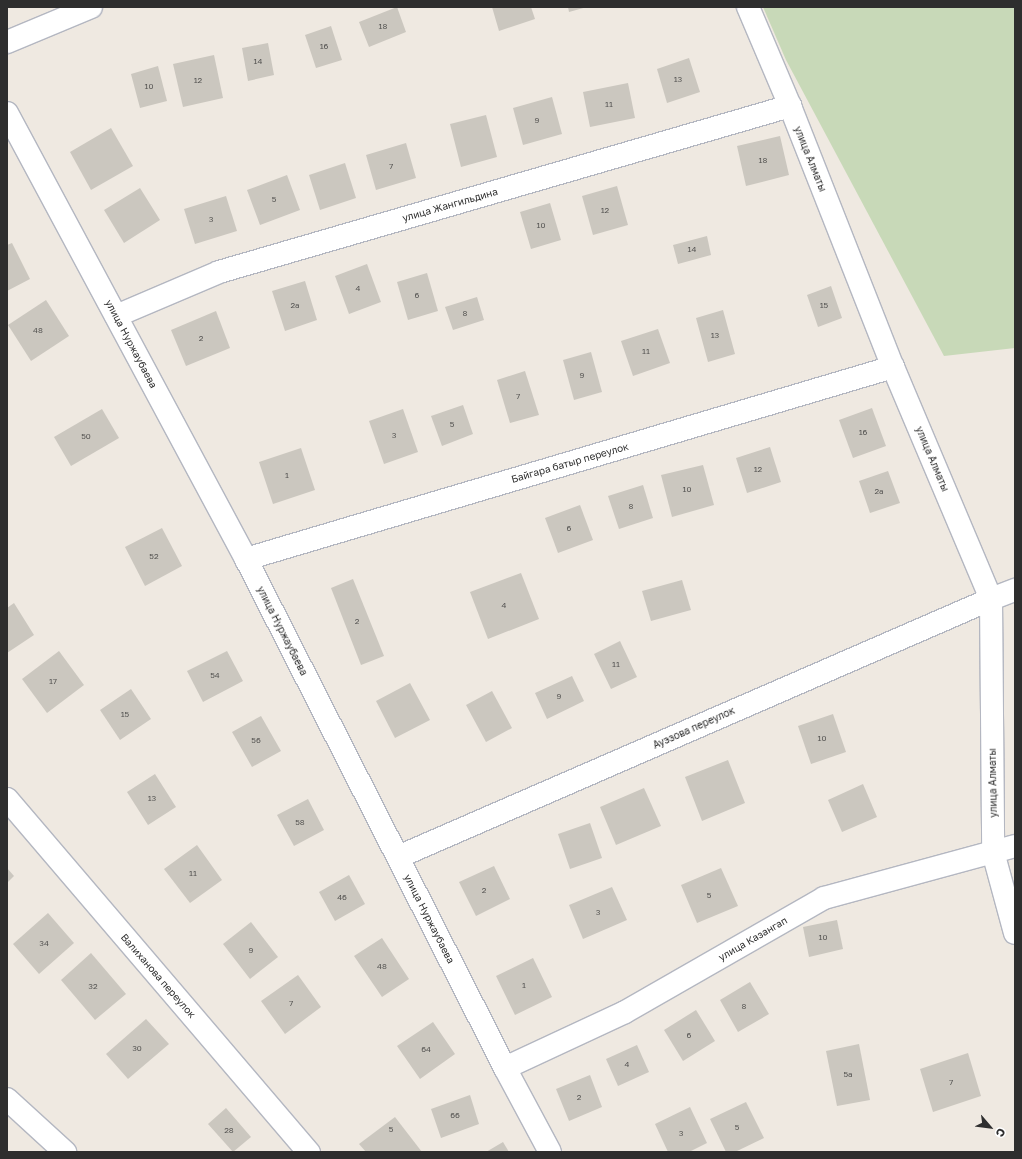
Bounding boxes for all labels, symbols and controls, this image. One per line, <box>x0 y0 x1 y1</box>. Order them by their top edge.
house number: 18 <box>379 22 387 32</box>
house number: 16 <box>320 42 328 52</box>
house number: 14 <box>254 57 262 67</box>
house number: 13 <box>674 75 682 85</box>
house number: 12 <box>194 76 202 86</box>
house number: 10 <box>145 82 153 92</box>
house number: 11 <box>605 100 613 110</box>
house number: 9 <box>535 116 539 126</box>
street label: улица Алматы <box>791 125 829 193</box>
house number: 18 <box>759 156 767 166</box>
house number: 7 <box>389 162 393 172</box>
street label: улица Жангильдина <box>401 186 499 224</box>
house number: 5 <box>272 195 276 205</box>
house number: 12 <box>601 206 609 216</box>
house number: 3 <box>209 215 213 225</box>
house number: 10 <box>537 221 545 231</box>
house number: 14 <box>688 245 696 255</box>
house number: 4 <box>356 284 360 294</box>
house number: 6 <box>415 291 419 301</box>
street label: улица Нуржаубаева <box>103 298 159 390</box>
house number: 2а <box>290 301 300 311</box>
house number: 15 <box>820 301 828 311</box>
house number: 8 <box>463 309 467 319</box>
house number: 48 <box>33 326 43 336</box>
house number: 13 <box>711 331 719 341</box>
house number: 2 <box>199 334 203 344</box>
house number: 11 <box>642 347 650 357</box>
house number: 9 <box>580 371 584 381</box>
house number: 7 <box>516 392 520 402</box>
house number: 5 <box>450 420 454 430</box>
street label: улица Алматы <box>913 425 951 493</box>
house number: 16 <box>859 428 867 438</box>
house number: 3 <box>392 431 396 441</box>
house number: 50 <box>81 432 91 442</box>
street label: Байгара батыр переулок <box>510 440 630 486</box>
house number: 12 <box>754 465 762 475</box>
house number: 1 <box>285 471 289 481</box>
house number: 10 <box>683 485 691 495</box>
house number: 2а <box>874 487 884 497</box>
house number: 8 <box>629 502 633 512</box>
house number: 6 <box>567 524 571 534</box>
house number: 52 <box>149 552 159 562</box>
street label: улица Нуржаубаева <box>254 584 310 678</box>
house number: 4 <box>502 601 506 611</box>
house number: 2 <box>355 617 359 627</box>
house number: 11 <box>612 660 620 670</box>
house number: 54 <box>210 671 220 681</box>
house number: 17 <box>49 677 57 687</box>
house number: 9 <box>557 692 561 702</box>
street label: Ауэзова переулок <box>651 705 737 751</box>
house number: 15 <box>121 710 129 720</box>
house number: 10 <box>818 734 826 744</box>
house number: 56 <box>251 736 261 746</box>
street label: улица Алматы <box>986 748 1000 818</box>
house number: 13 <box>148 794 156 804</box>
house number: 58 <box>295 818 305 828</box>
house number: 11 <box>189 869 197 879</box>
street label: улица Нуржаубаева <box>401 872 457 966</box>
house number: 2 <box>482 886 486 896</box>
house number: 5 <box>707 891 711 901</box>
house number: 46 <box>337 893 347 903</box>
house number: 3 <box>596 908 600 918</box>
street label: улица Казангап <box>716 914 790 964</box>
street label: Валиханова переулок <box>118 931 198 1021</box>
house number: 10 <box>819 933 827 943</box>
house number: 34 <box>39 939 49 949</box>
house number: 9 <box>249 946 253 956</box>
house number: 48 <box>377 962 387 972</box>
house number: 1 <box>522 981 526 991</box>
house number: 32 <box>88 982 98 992</box>
house number: 7 <box>289 999 293 1009</box>
house number: 8 <box>742 1002 746 1012</box>
house number: 6 <box>687 1031 691 1041</box>
house number: 30 <box>132 1044 142 1054</box>
house number: 64 <box>421 1045 431 1055</box>
house number: 4 <box>625 1060 629 1070</box>
house number: 5а <box>843 1070 853 1080</box>
house number: 7 <box>949 1078 953 1088</box>
house number: 2 <box>577 1093 581 1103</box>
north arrow <box>970 1107 1010 1147</box>
house number: 66 <box>450 1111 460 1121</box>
house number: 5 <box>735 1123 739 1133</box>
house number: 5 <box>389 1125 393 1135</box>
house number: 28 <box>224 1126 234 1136</box>
text: С <box>993 1126 1009 1139</box>
house number: 3 <box>679 1129 683 1139</box>

